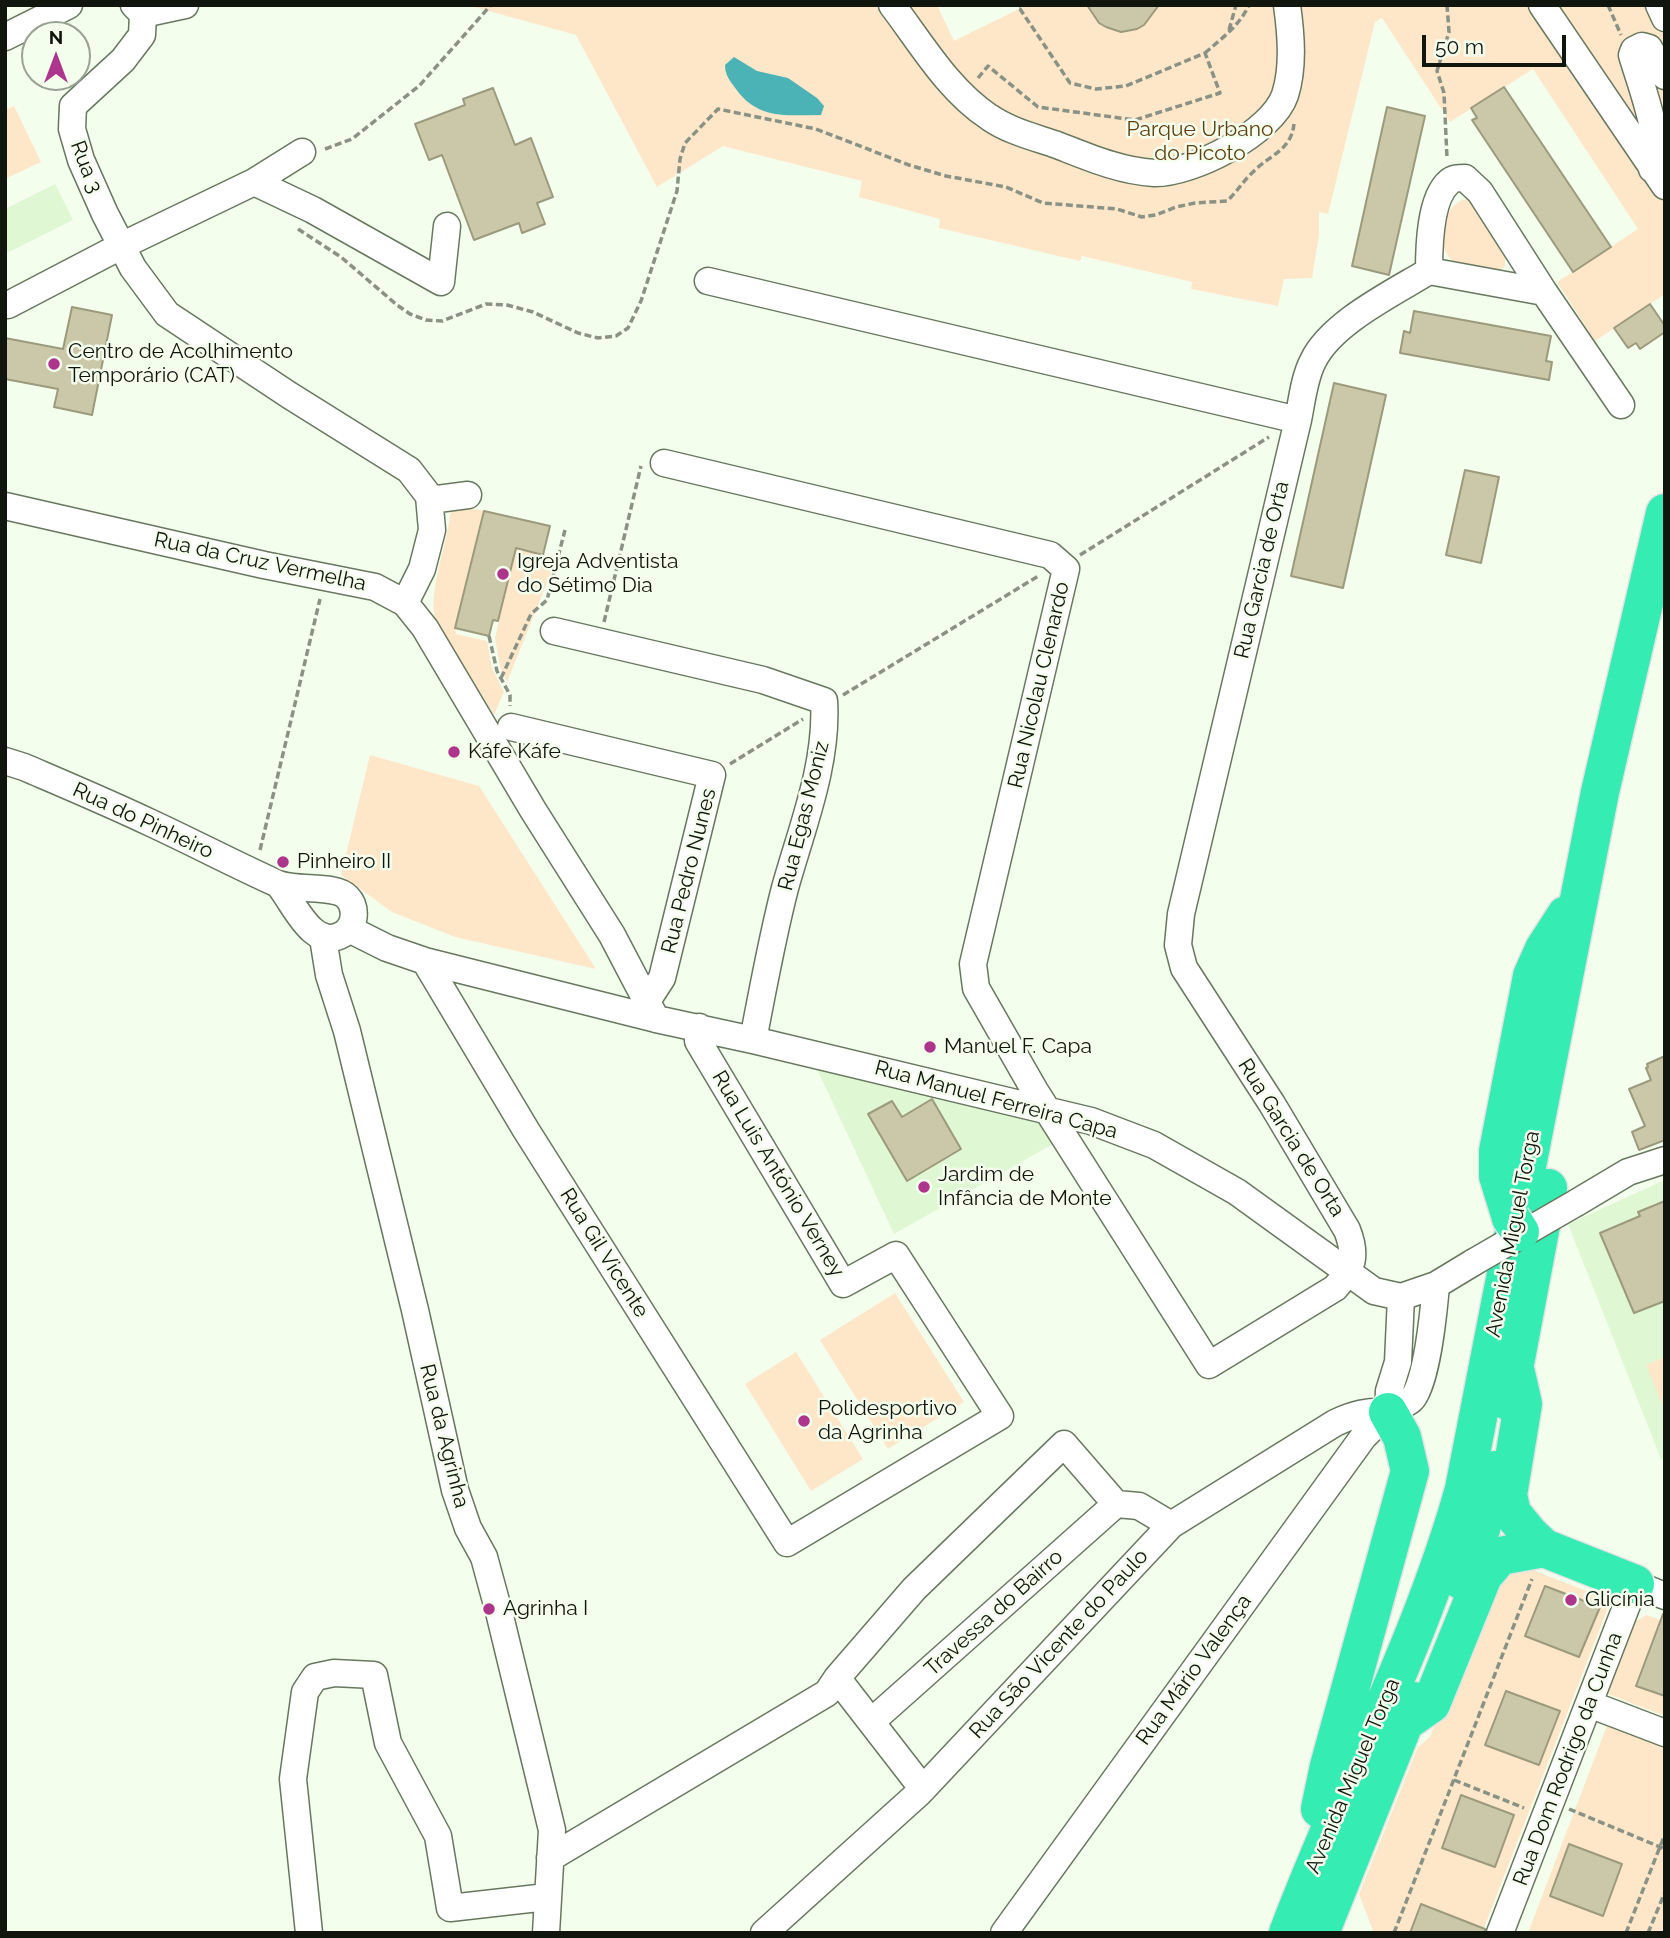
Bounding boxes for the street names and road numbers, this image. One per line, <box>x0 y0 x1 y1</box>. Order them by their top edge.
street label: Rua 3 <box>65 137 107 197</box>
street label: Rua Garcia de Orta <box>1229 479 1295 661</box>
street label: Rua da Cruz Vermelha <box>152 527 368 597</box>
street label: Rua Nicolau Clenardo <box>1003 579 1075 791</box>
street label: Rua Egas Moniz <box>773 739 835 893</box>
street label: Rua do Pinheiro <box>69 777 217 865</box>
street label: Rua Pedro Nunes <box>656 786 722 956</box>
street label: Rua Garcia de Orta <box>1232 1054 1350 1222</box>
street label: Rua Manuel Ferreira Capa <box>872 1055 1120 1145</box>
street label: Rua Luis António Verney <box>706 1066 850 1282</box>
street label: Avenida Miguel Torga <box>1481 1129 1545 1339</box>
street label: Rua Gil Vicente <box>554 1184 654 1322</box>
street label: Rua da Agrinha <box>414 1361 474 1511</box>
street label: Travessa do Bairro <box>920 1544 1068 1682</box>
street label: Rua São Vicente do Paulo <box>964 1544 1154 1744</box>
street label: Rua Mário Valença <box>1131 1590 1257 1750</box>
street label: Rua Dom Rodrigo da Cunha <box>1508 1629 1628 1889</box>
street label: Avenida Miguel Torga <box>1300 1675 1406 1877</box>

